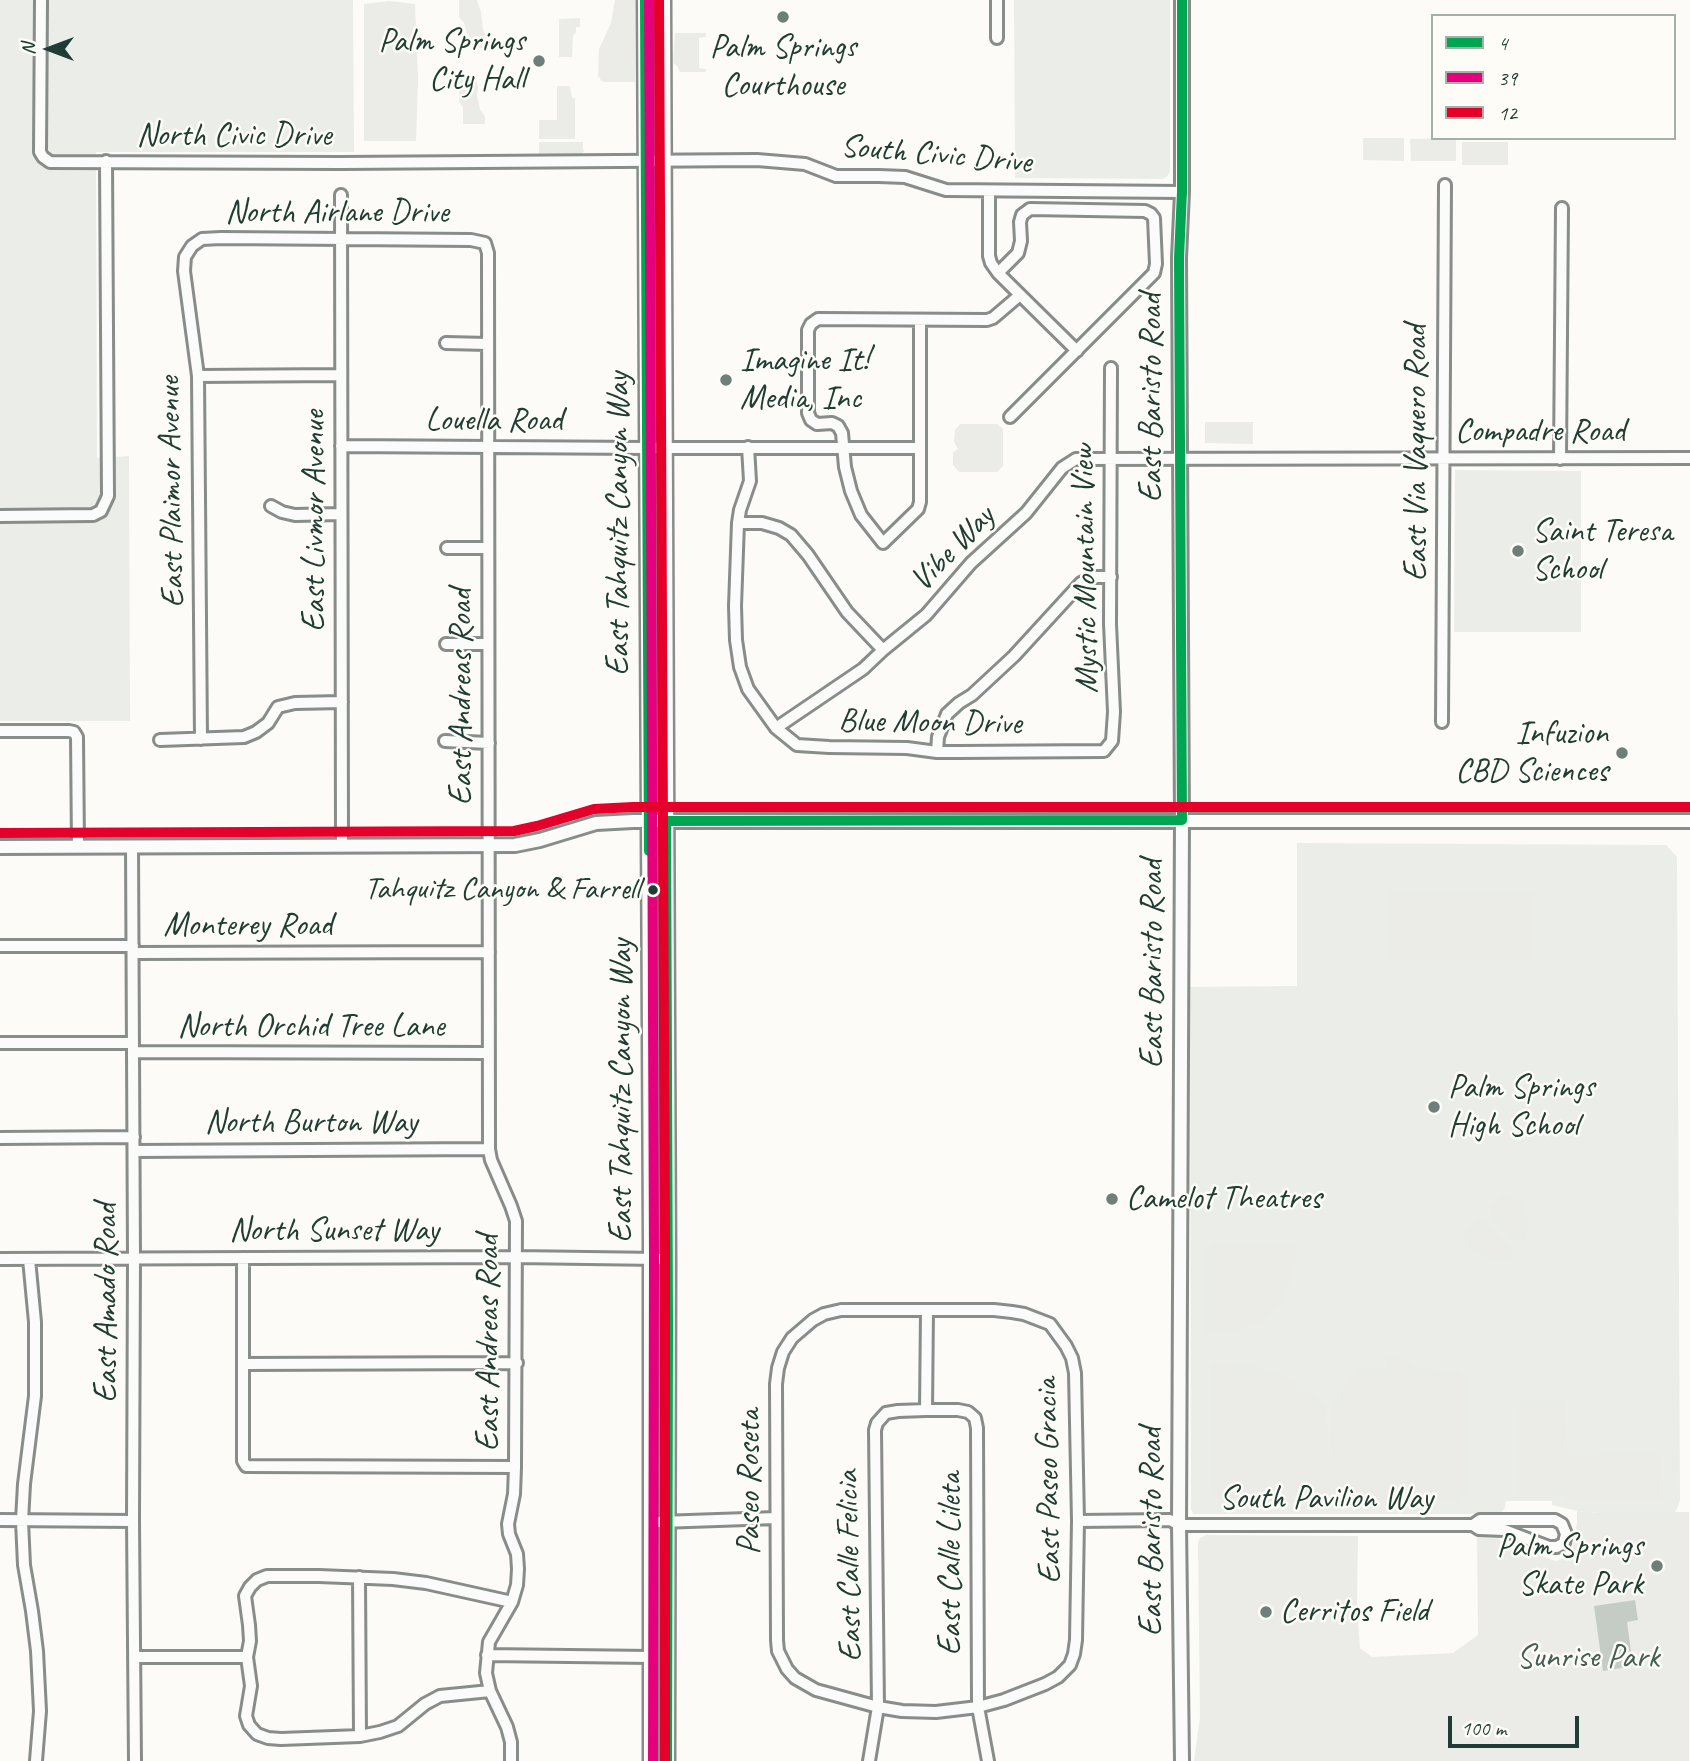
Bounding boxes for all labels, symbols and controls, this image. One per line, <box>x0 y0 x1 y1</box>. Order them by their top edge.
marker: Palm Springs Courthouse <box>775 9 791 25</box>
north arrow <box>14 14 84 84</box>
legend <box>1431 14 1676 140</box>
place label: Palm Springs City Hall <box>378 22 525 100</box>
place label: Palm Springs Courthouse <box>710 28 856 106</box>
text: 4 <box>1498 30 1507 56</box>
text: N <box>16 43 40 55</box>
marker: Palm Springs City Hall <box>531 53 547 69</box>
text: 39 <box>1498 65 1517 91</box>
text: 12 <box>1498 100 1517 126</box>
street label: North Civic Drive <box>136 116 332 156</box>
street label: South Civic Drive <box>839 127 1033 183</box>
street label: North Airlane Drive <box>225 193 449 233</box>
street label: East Baristo Road <box>1132 294 1172 502</box>
street label: East Via Vaquero Road <box>1397 325 1437 581</box>
place label: Imagine It! Media, Inc <box>740 341 869 419</box>
street label: East Tahquitz Canyon Way <box>599 372 639 676</box>
marker: Imagine It! Media, Inc <box>718 372 734 388</box>
street label: East Plaimor Avenue <box>150 376 194 608</box>
street label: Louella Road <box>425 401 563 441</box>
street label: East Livmor Avenue <box>295 410 335 632</box>
street label: Compadre Road <box>1455 412 1625 452</box>
street label: Mystic Mountain View <box>1064 444 1108 694</box>
street label: Vibe Way <box>903 498 1003 600</box>
place label: Saint Teresa School <box>1532 512 1672 590</box>
marker: Saint Teresa School <box>1510 543 1526 559</box>
street label: East Andreas Road <box>442 589 482 805</box>
street label: Blue Moon Drive <box>838 702 1022 744</box>
place label: Infuzion CBD Sciences <box>1455 714 1608 792</box>
marker: Infuzion CBD Sciences <box>1614 745 1630 761</box>
street label: East Baristo Road <box>1133 860 1173 1068</box>
place label: Tahquitz Canyon & Farrell <box>365 871 640 909</box>
marker: Tahquitz Canyon & Farrell <box>646 883 660 897</box>
street label: Monterey Road <box>164 906 332 946</box>
street label: East Tahquitz Canyon Way <box>602 939 642 1243</box>
street label: North Orchid Tree Lane <box>178 1007 444 1047</box>
place label: Palm Springs High School <box>1448 1068 1595 1146</box>
marker: Palm Springs High School <box>1426 1099 1442 1115</box>
street label: North Burton Way <box>205 1103 417 1143</box>
place label: Camelot Theatres <box>1126 1179 1321 1219</box>
marker: Camelot Theatres <box>1104 1191 1120 1207</box>
street label: East Amado Road <box>87 1203 127 1403</box>
street label: North Sunset Way <box>229 1211 439 1251</box>
street label: East Andreas Road <box>469 1235 509 1451</box>
street label: East Paseo Gracia <box>1027 1378 1071 1584</box>
street label: Paseo Roseta <box>730 1409 770 1555</box>
street label: East Baristo Road <box>1132 1428 1172 1636</box>
street label: East Calle Felicia <box>829 1470 871 1662</box>
street label: East Calle Lileta <box>931 1472 971 1656</box>
street label: South Pavilion Way <box>1219 1479 1433 1519</box>
place label: Palm Springs Skate Park <box>1496 1527 1643 1605</box>
marker: Palm Springs Skate Park <box>1649 1558 1665 1574</box>
place label: Cerritos Field <box>1280 1592 1429 1632</box>
marker: Cerritos Field <box>1258 1604 1274 1620</box>
park label: Sunrise Park <box>1517 1638 1659 1678</box>
scale bar <box>1452 1702 1583 1746</box>
text: 100 m <box>1461 1715 1506 1741</box>

